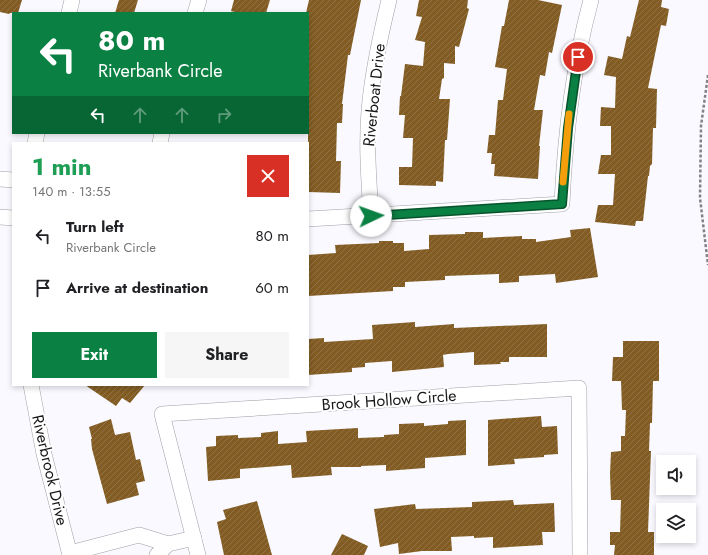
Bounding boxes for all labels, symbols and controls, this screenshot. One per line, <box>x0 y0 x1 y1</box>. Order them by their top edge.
text: 80 m <box>98 20 165 61</box>
icon: left <box>32 28 84 80</box>
pin <box>561 40 595 74</box>
street label: Riverboat Drive <box>357 42 391 148</box>
icon: arrive <box>567 46 589 68</box>
text: Riverbank Circle <box>98 58 222 84</box>
icon: left <box>87 104 109 126</box>
icon: ahead <box>129 104 151 126</box>
icon: ahead <box>171 104 193 126</box>
icon: right <box>213 104 235 126</box>
text: 1 min <box>32 149 92 184</box>
button: close <box>247 155 289 197</box>
text: 140 m · 13:55 <box>32 182 110 201</box>
position arrow <box>350 195 392 237</box>
text: Turn left <box>66 216 124 238</box>
icon: left <box>32 225 54 247</box>
text: 80 m <box>256 225 289 247</box>
text: Riverbank Circle <box>66 238 156 257</box>
icon: arrive <box>32 277 54 299</box>
text: Arrive at destination <box>66 277 208 299</box>
text: 60 m <box>255 277 289 299</box>
button: Exit <box>32 332 157 378</box>
button: Share <box>165 332 289 378</box>
street label: Brook Hollow Circle <box>321 384 457 416</box>
street label: Riverbrook Drive <box>26 412 74 528</box>
map controls <box>656 455 696 543</box>
button: sound <box>656 455 696 495</box>
button: layers <box>656 503 696 543</box>

